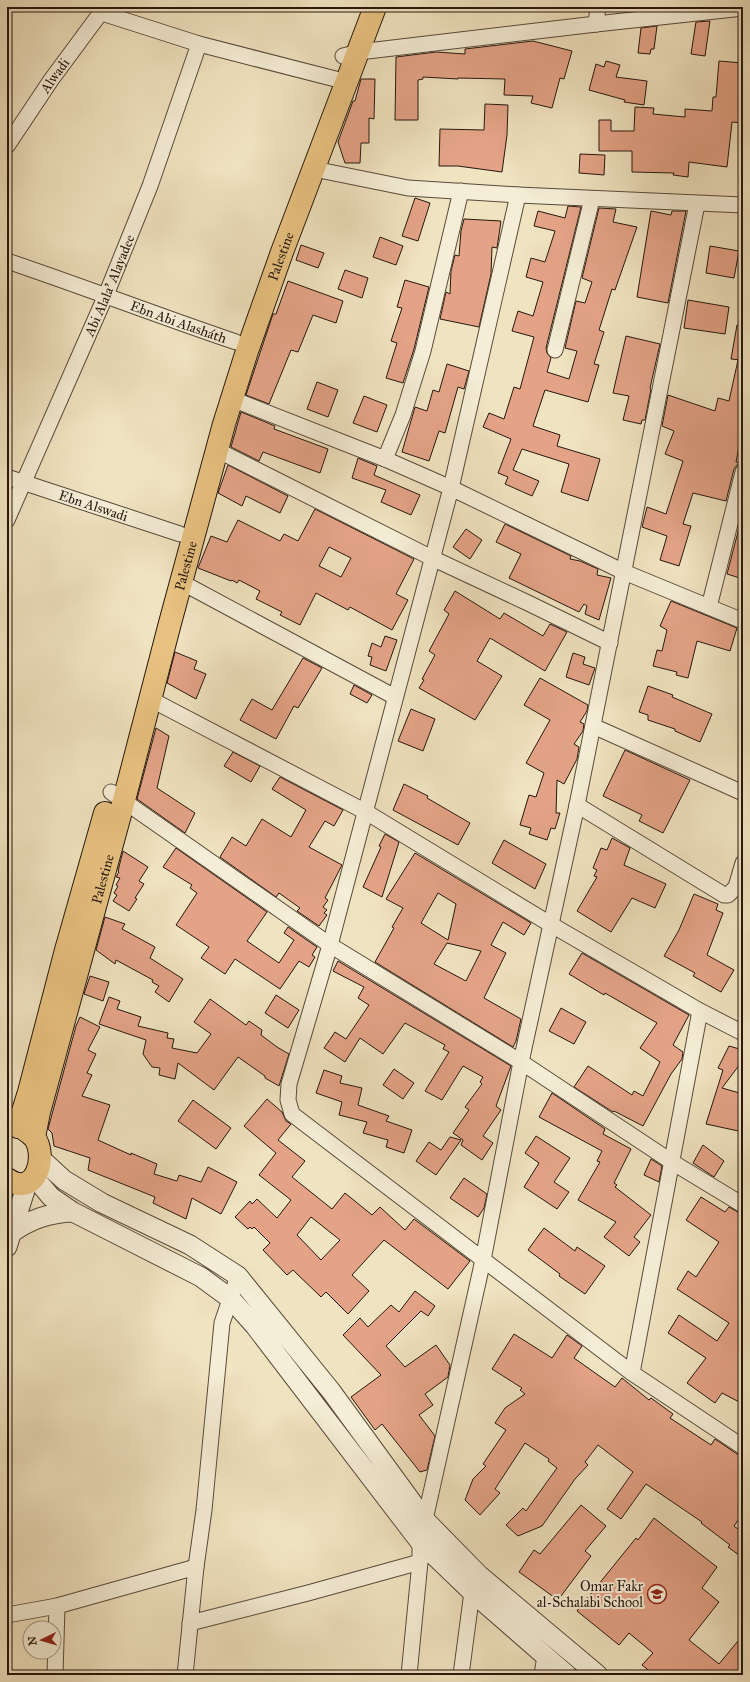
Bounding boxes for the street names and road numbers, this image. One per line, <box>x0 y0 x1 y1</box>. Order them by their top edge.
street label: Alwadi <box>36 55 73 97</box>
street label: Palestine <box>265 230 298 283</box>
street label: Abi Alala' Alayadee <box>81 232 139 340</box>
street label: Ebn Abi Alasháth <box>128 297 229 347</box>
street label: Ebn Alswadi <box>57 487 130 525</box>
street label: Palestine <box>171 539 201 593</box>
street label: Palestine <box>88 852 118 906</box>

